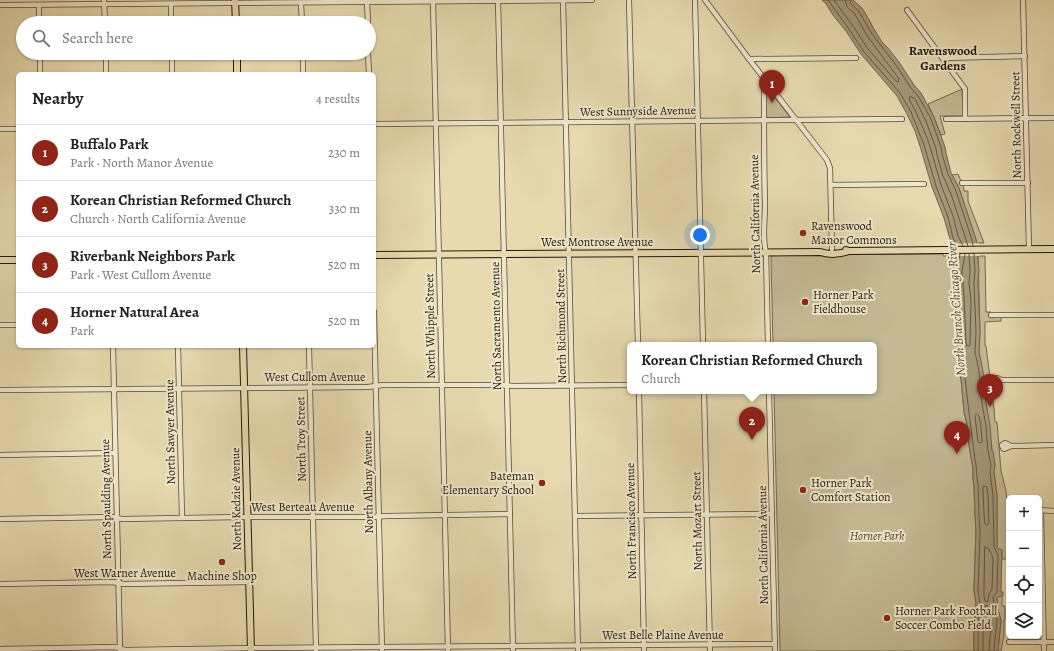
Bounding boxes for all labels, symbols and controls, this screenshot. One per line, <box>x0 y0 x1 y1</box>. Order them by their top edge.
search box <box>16 16 376 60</box>
icon: search <box>30 27 52 49</box>
text: Search here <box>62 28 133 48</box>
district label: Ravenswood Gardens <box>909 42 977 74</box>
pin: 1 <box>759 70 785 103</box>
street label: North Rockwell Street <box>1007 71 1025 179</box>
text: Nearby <box>32 87 83 110</box>
text: 4 results <box>316 90 360 107</box>
street label: West Sunnyside Avenue <box>579 102 696 120</box>
text: Buffalo Park <box>70 134 148 154</box>
text: 1 <box>43 144 47 161</box>
text: 230 m <box>328 144 360 161</box>
text: Park · North Manor Avenue <box>70 154 213 171</box>
street label: North California Avenue <box>746 154 764 274</box>
text: Korean Christian Reformed Church <box>70 190 291 210</box>
text: 2 <box>42 200 48 217</box>
text: 330 m <box>329 200 360 217</box>
text: Church · North California Avenue <box>70 210 246 227</box>
place label: Ravenswood Manor Commons <box>811 218 897 248</box>
your location <box>690 225 710 245</box>
marker: Ravenswood Manor Commons <box>798 228 808 238</box>
street label: West Montrose Avenue <box>540 234 653 250</box>
water label: North Branch Chicago River <box>943 241 969 377</box>
text: Riverbank Neighbors Park <box>70 246 235 266</box>
text: 3 <box>42 256 48 273</box>
text: 520 m <box>328 256 360 273</box>
street label: North Sacramento Avenue <box>487 262 505 390</box>
text: Park · West Cullom Avenue <box>70 266 211 283</box>
street label: North Richmond Street <box>552 269 570 383</box>
street label: North Whipple Street <box>421 273 439 379</box>
place label: Horner Park Fieldhouse <box>813 287 874 317</box>
marker: Horner Park Fieldhouse <box>800 297 810 307</box>
text: Horner Natural Area <box>70 302 199 322</box>
text: 4 <box>42 312 48 329</box>
text: 520 m <box>328 312 360 329</box>
text: Park <box>70 322 94 339</box>
popup <box>627 342 877 394</box>
text: Korean Christian Reformed Church <box>641 350 863 370</box>
street label: West Cullom Avenue <box>264 369 365 385</box>
text: Church <box>641 370 681 387</box>
pin: 3 <box>977 374 1003 407</box>
street label: North Sawyer Avenue <box>161 379 179 485</box>
street label: North Troy Street <box>292 396 310 482</box>
pin: 2 <box>739 407 765 440</box>
pin: 4 <box>944 421 970 454</box>
street label: North Albany Avenue <box>359 430 377 534</box>
street label: North Spaulding Avenue <box>97 439 115 559</box>
street label: North Kedzie Avenue <box>227 447 245 551</box>
street label: North Francisco Avenue <box>622 463 640 579</box>
place label: Bateman Elementary School <box>442 468 534 498</box>
street label: North Mozart Street <box>688 471 706 571</box>
place label: Horner Park Comfort Station <box>811 475 891 505</box>
marker: Bateman Elementary School <box>537 478 547 488</box>
street label: North California Avenue <box>754 485 772 605</box>
marker: Horner Park Comfort Station <box>798 485 808 495</box>
map controls <box>1006 495 1042 639</box>
button: + <box>1006 495 1042 531</box>
street label: West Berteau Avenue <box>250 499 355 515</box>
park label: Horner Park <box>850 528 905 544</box>
button: − <box>1006 531 1042 567</box>
marker: Machine Shop <box>217 557 227 567</box>
street label: West Warner Avenue <box>73 565 176 581</box>
button: locate <box>1006 567 1042 603</box>
place label: Machine Shop <box>187 568 257 584</box>
place label: Horner Park Football Soccer Combo Field <box>895 603 997 633</box>
button: layers <box>1006 603 1042 639</box>
marker: Horner Park Football Soccer Combo Field <box>882 613 892 623</box>
street label: West Belle Plaine Avenue <box>601 627 724 643</box>

